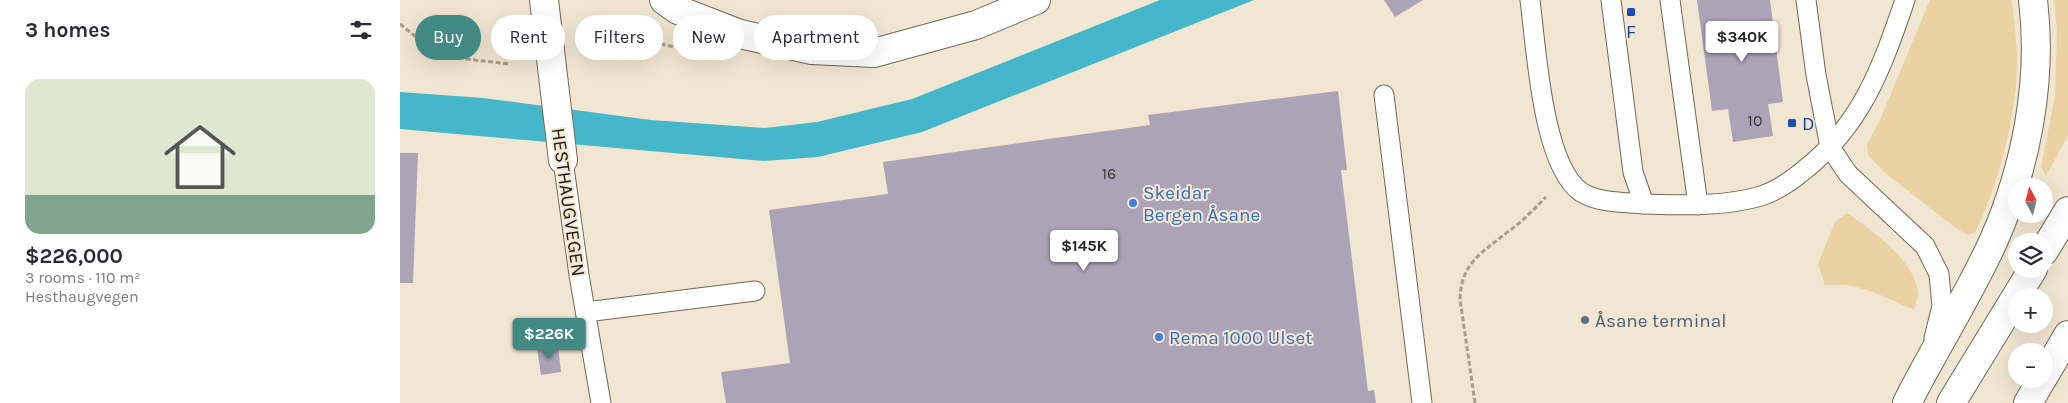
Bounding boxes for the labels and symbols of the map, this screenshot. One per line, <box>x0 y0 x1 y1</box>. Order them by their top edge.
marker: F <box>1625 6 1637 18</box>
pin: $340K <box>1707 20 1777 63</box>
place label: F <box>1626 21 1636 43</box>
house number: 10 <box>1748 111 1762 130</box>
place label: D <box>1802 113 1815 135</box>
marker: D <box>1786 117 1798 129</box>
street label: HESTHAUGVEGEN <box>547 126 589 278</box>
house number: 16 <box>1102 164 1116 183</box>
north arrow <box>2008 178 2052 222</box>
place label: Skeidar Bergen Åsane <box>1143 182 1260 226</box>
marker: Skeidar Bergen Åsane <box>1127 197 1139 209</box>
pin: $145K <box>1049 230 1119 272</box>
place label: Åsane terminal <box>1595 310 1727 332</box>
marker: Åsane terminal <box>1579 314 1591 326</box>
pin: $226K <box>514 318 584 360</box>
place label: Rema 1000 Ulset <box>1169 327 1312 349</box>
marker: Rema 1000 Ulset <box>1153 331 1165 343</box>

